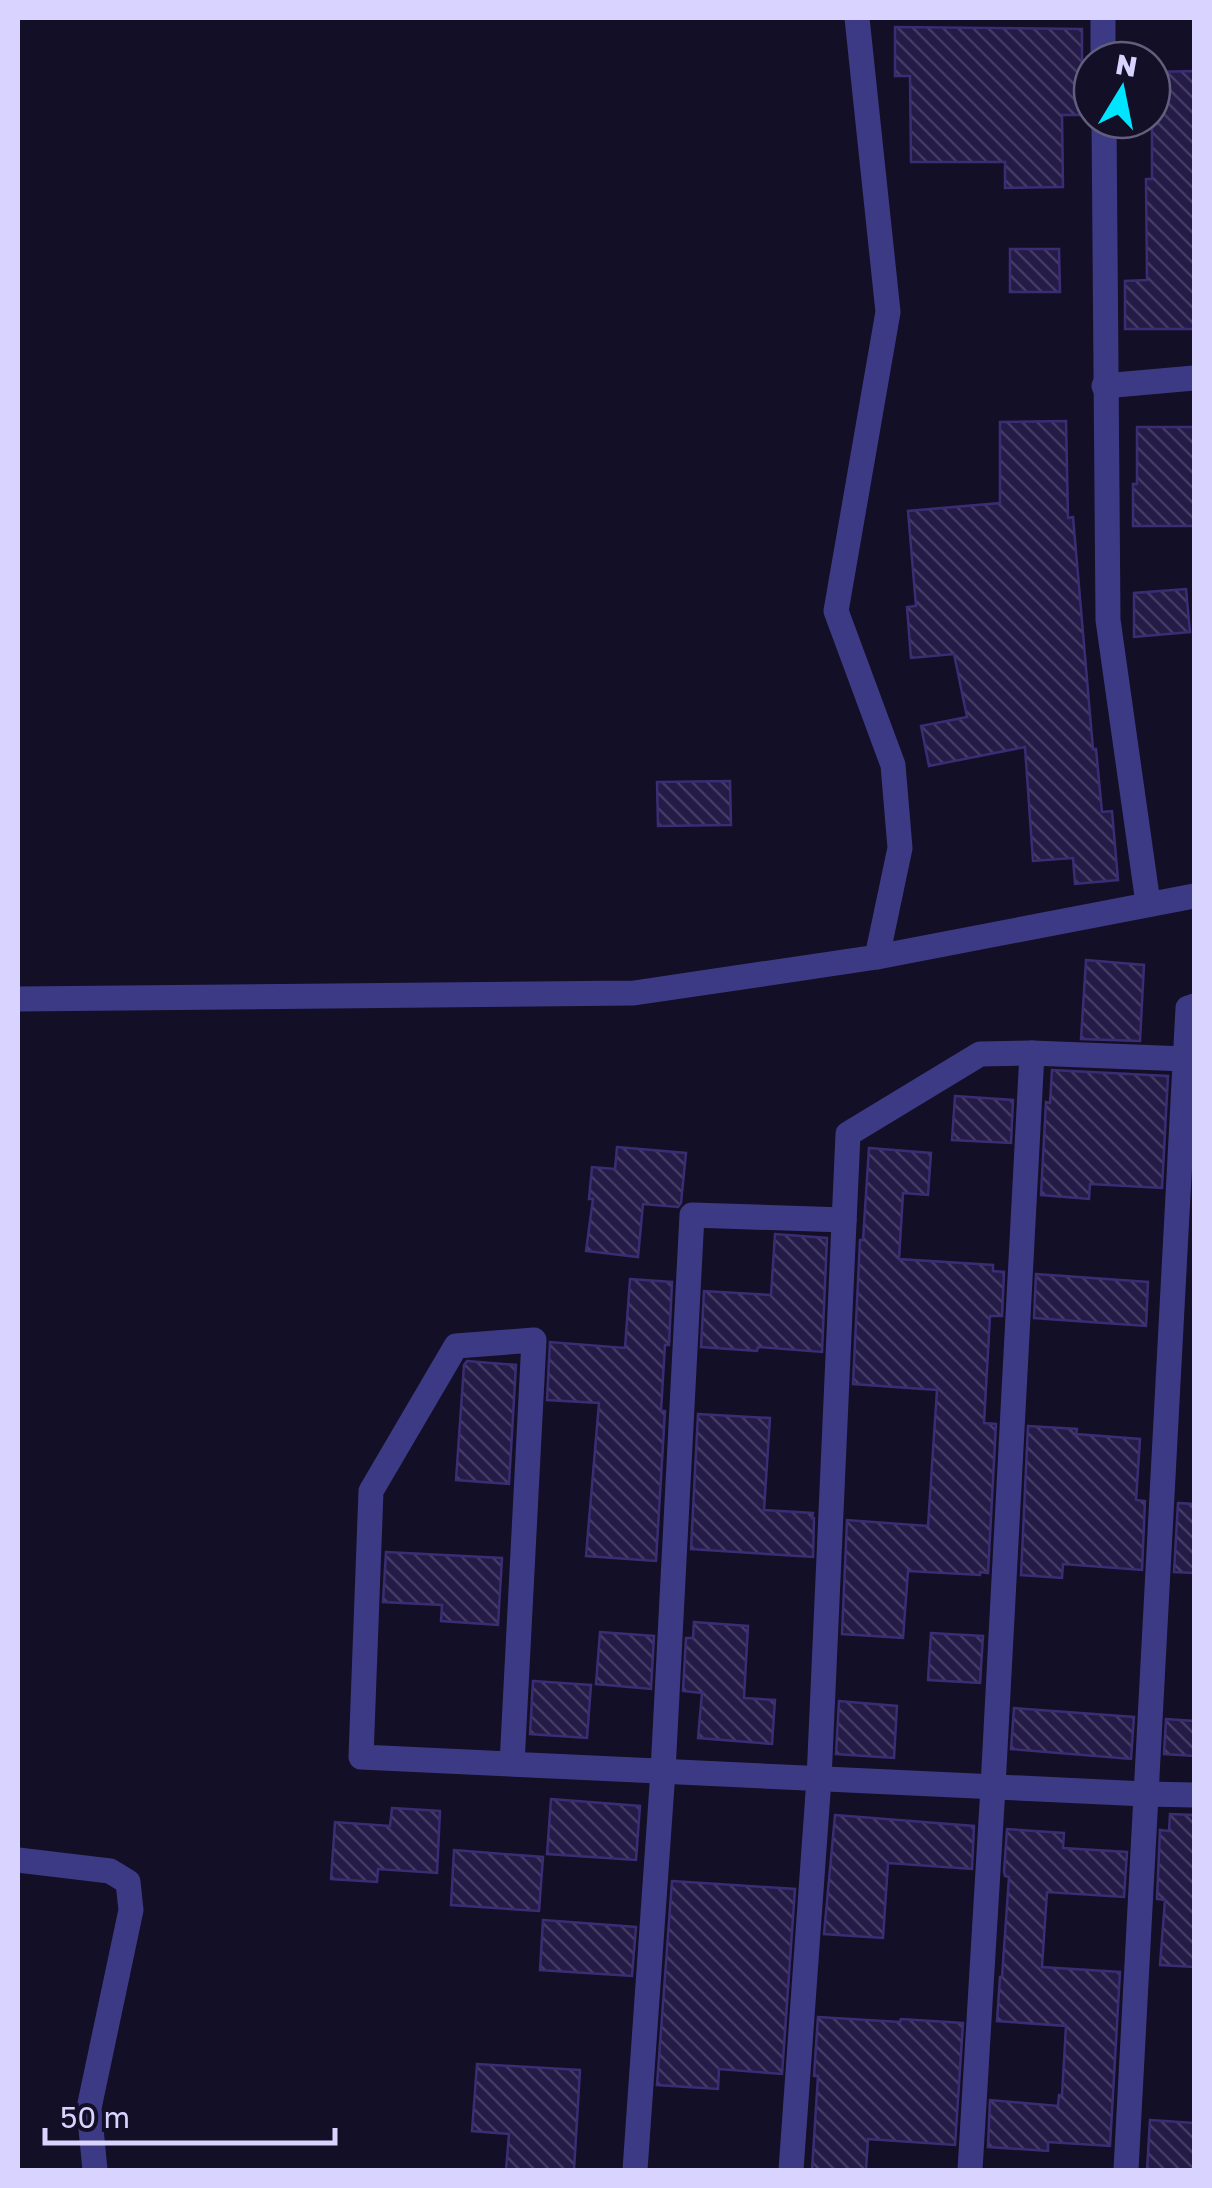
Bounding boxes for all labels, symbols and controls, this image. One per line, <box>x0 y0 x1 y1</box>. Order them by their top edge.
north arrow <box>1072 40 1172 140</box>
text: N <box>1113 47 1140 83</box>
scale bar <box>45 2083 335 2145</box>
text: 50 m <box>60 2099 130 2135</box>

